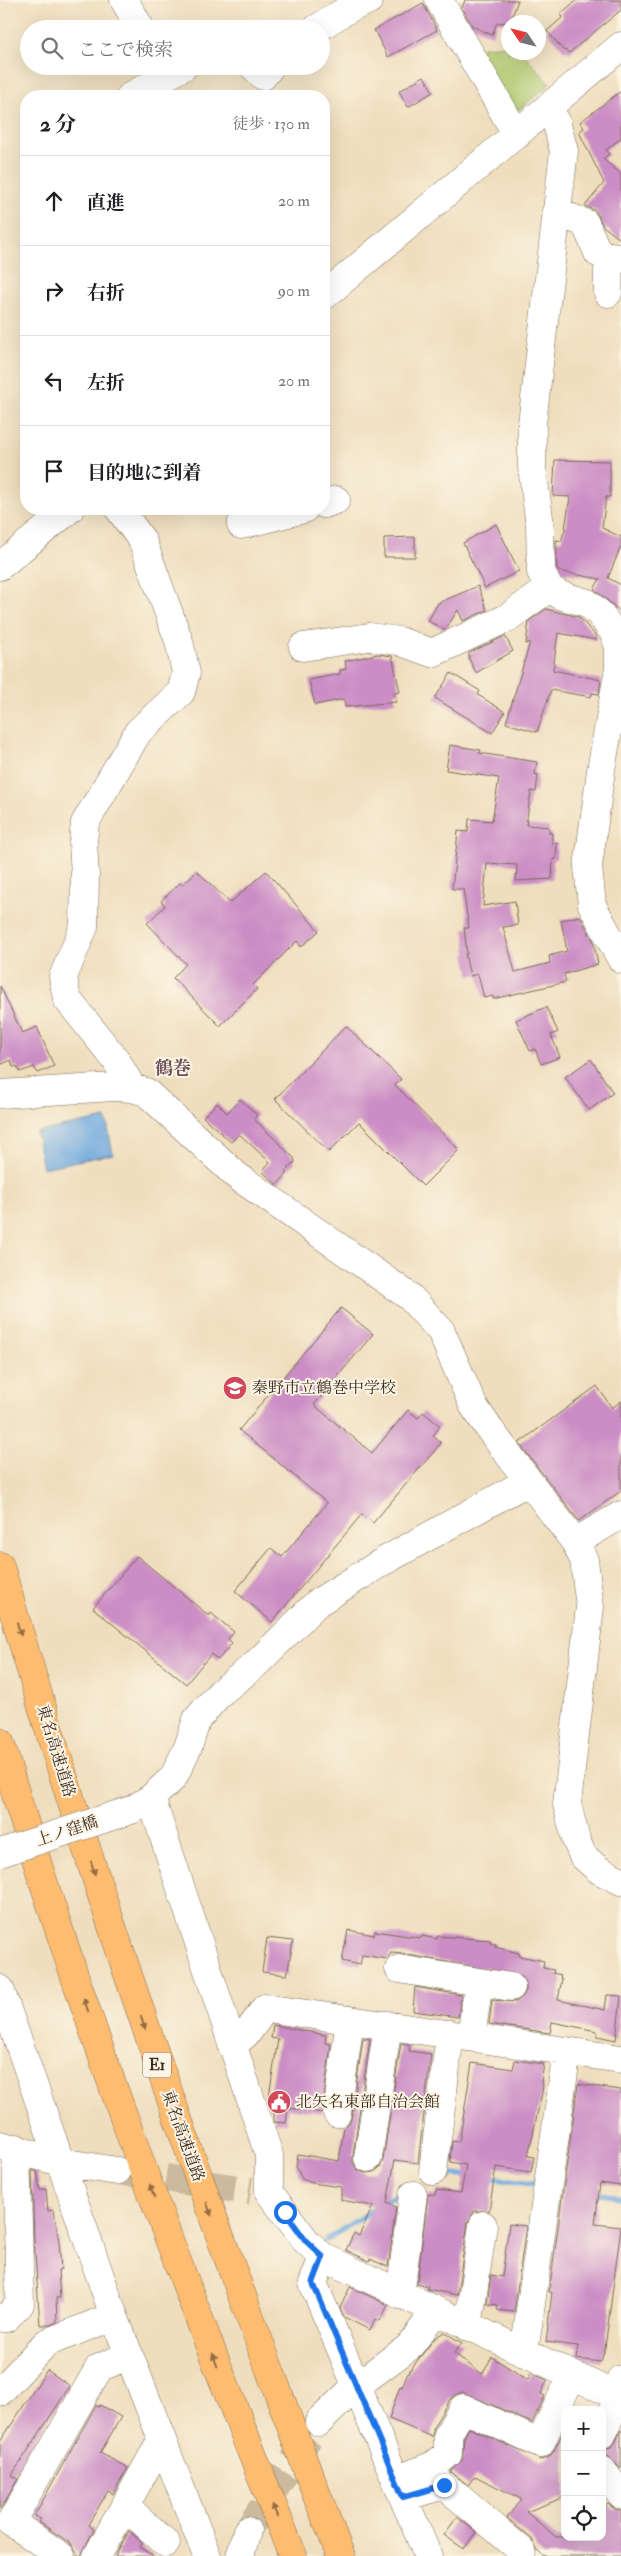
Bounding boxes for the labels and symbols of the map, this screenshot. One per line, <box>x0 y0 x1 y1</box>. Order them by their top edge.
north arrow <box>501 15 546 60</box>
district label: 鶴巻 <box>155 1057 191 1080</box>
school or university icon: 秦野市立鶴巻中学校 <box>222 1375 248 1401</box>
place label: 秦野市立鶴巻中学校 <box>252 1378 396 1398</box>
one-way arrow <box>15 1622 23 1637</box>
street label: 東名高速道路 <box>32 1702 80 1800</box>
street label: 上ノ窪橋 <box>33 1812 101 1850</box>
one-way arrow <box>89 1861 97 1876</box>
one-way arrow <box>82 1998 89 2013</box>
one-way arrow <box>140 2015 147 2030</box>
road number: E1 <box>143 2052 171 2078</box>
street label: 東名高速道路 <box>157 2087 209 2185</box>
public building icon: 北矢名東部自治会館 <box>266 2089 292 2115</box>
place label: 北矢名東部自治会館 <box>296 2092 440 2112</box>
one-way arrow <box>148 2183 156 2198</box>
one-way arrow <box>206 2201 213 2216</box>
route start <box>274 2201 297 2224</box>
one-way arrow <box>211 2352 219 2367</box>
route end <box>433 2474 456 2497</box>
one-way arrow <box>271 2503 279 2518</box>

